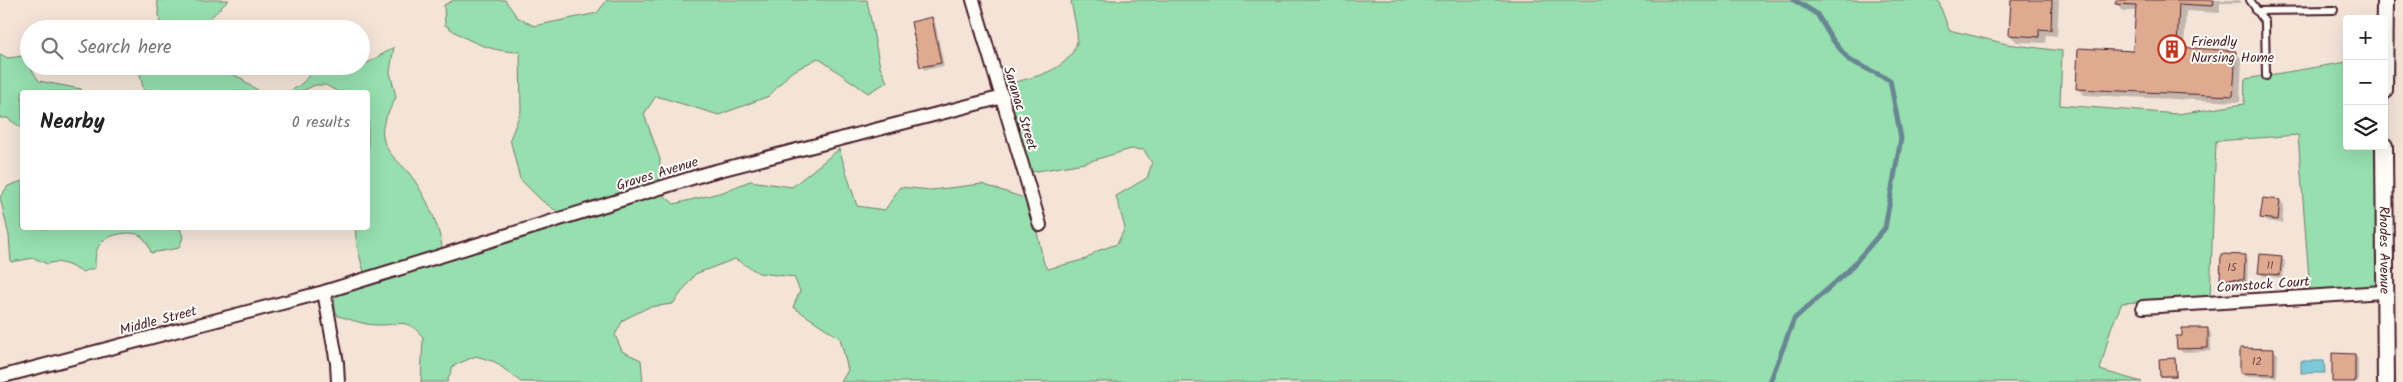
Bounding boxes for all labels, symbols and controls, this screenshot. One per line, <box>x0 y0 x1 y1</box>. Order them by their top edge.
map controls <box>2343 15 2388 150</box>
button: + <box>2343 15 2388 60</box>
search box <box>20 20 370 75</box>
place label: Friendly Nursing Home <box>2191 31 2275 69</box>
text: Search here <box>78 33 172 63</box>
icon: search <box>38 34 66 62</box>
building icon: Friendly Nursing Home <box>2157 34 2187 64</box>
button: − <box>2343 60 2388 105</box>
street label: Saranac Street <box>997 64 1043 153</box>
button: layers <box>2343 105 2388 150</box>
text: Nearby <box>40 106 105 139</box>
text: 0 results <box>292 110 350 135</box>
street label: Graves Avenue <box>614 151 702 197</box>
street label: Rhodes Avenue <box>2373 206 2395 295</box>
house number: 11 <box>2267 257 2273 275</box>
house number: 15 <box>2227 259 2238 277</box>
street label: Comstock Court <box>2216 271 2311 299</box>
street label: Middle Street <box>117 300 200 342</box>
house number: 12 <box>2252 353 2262 371</box>

